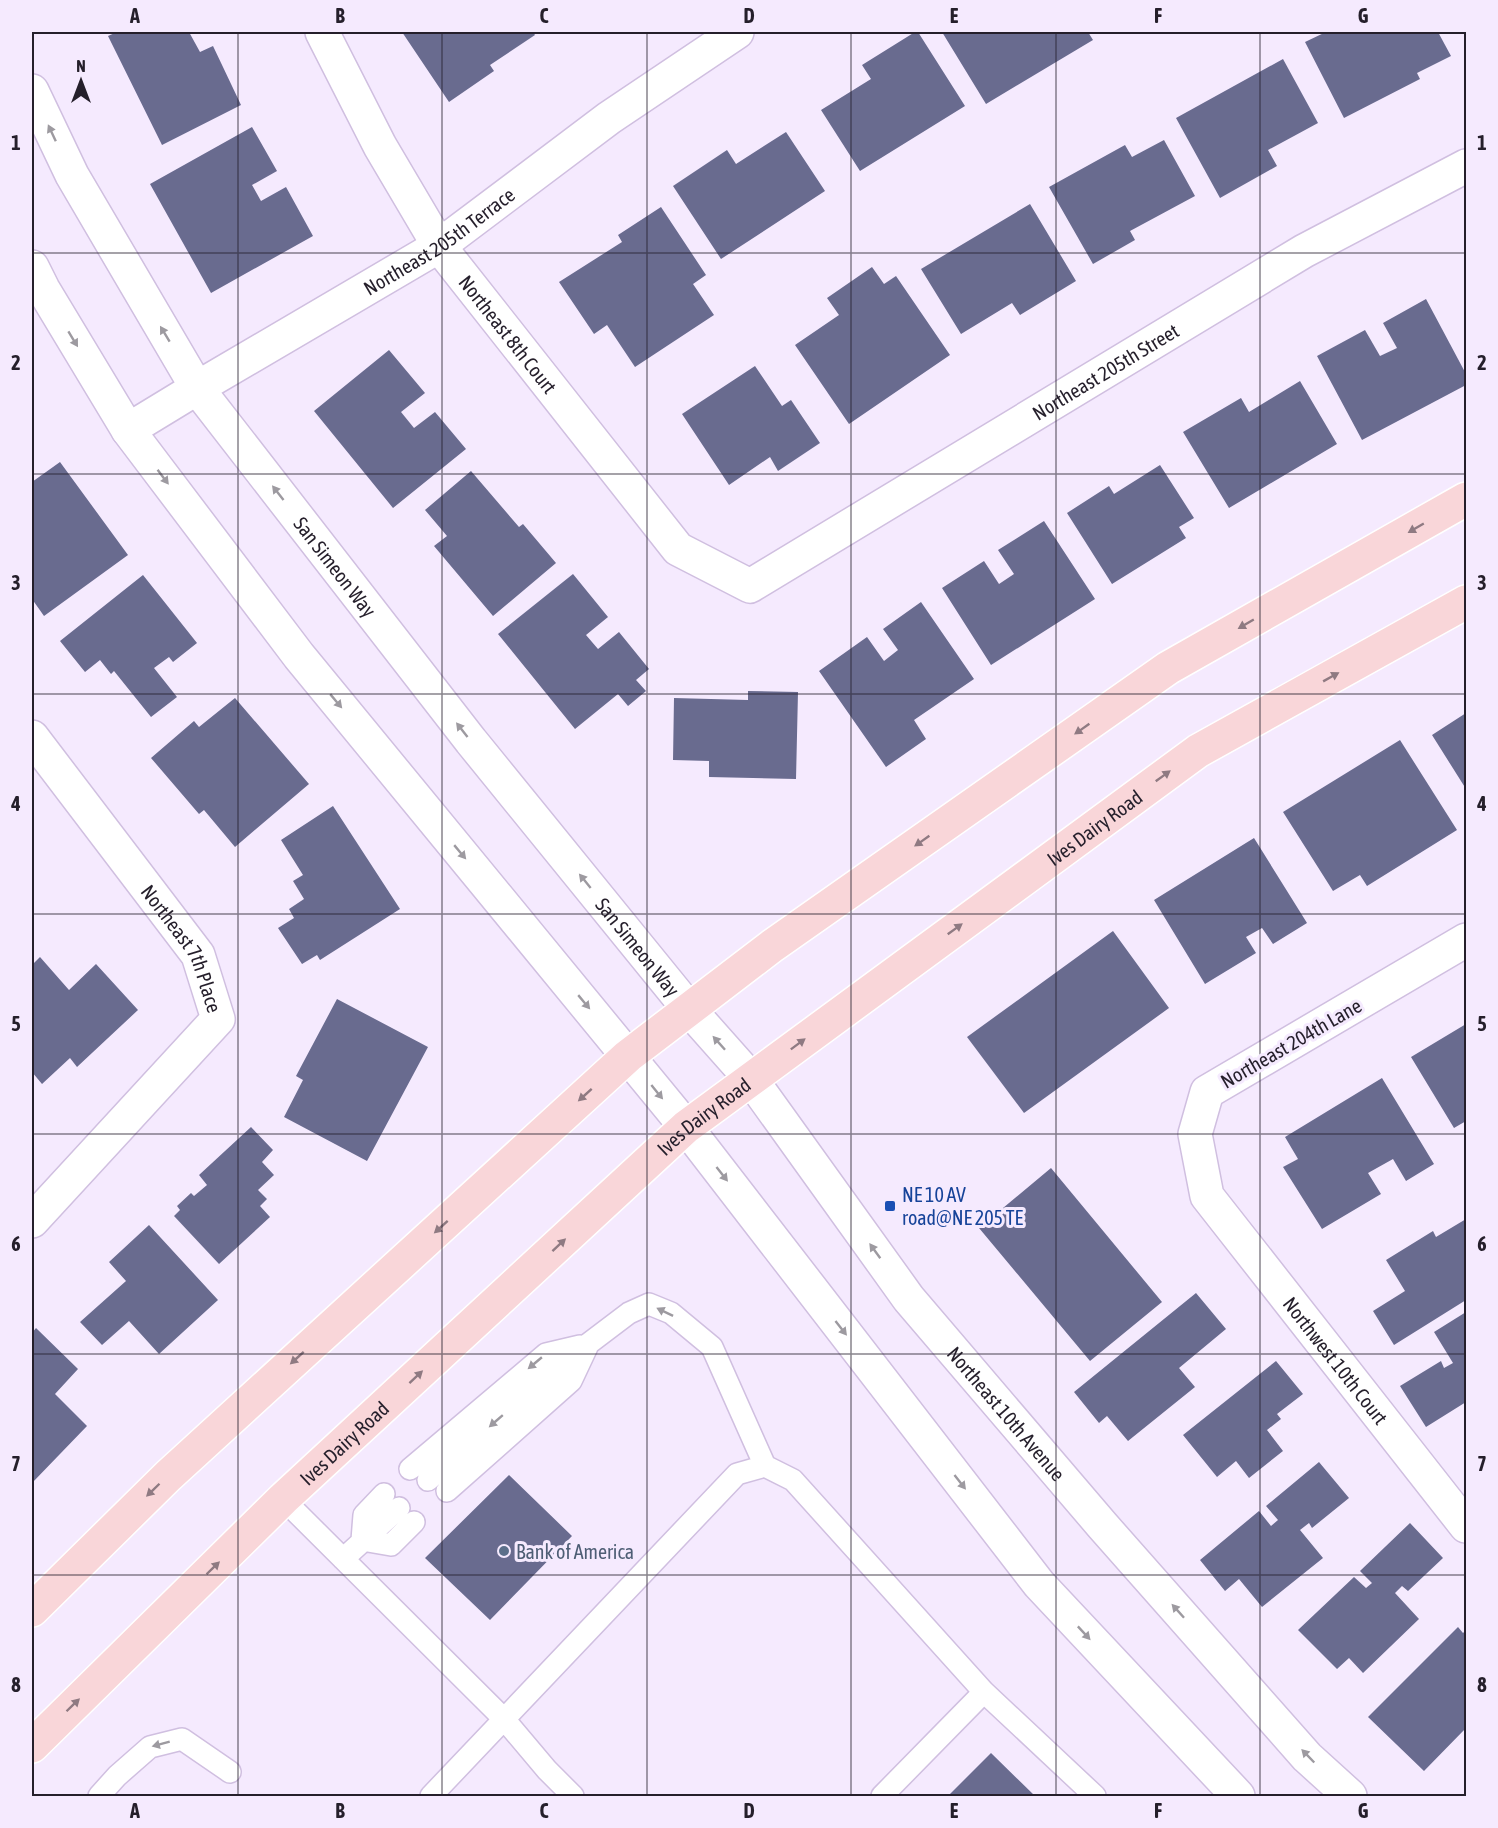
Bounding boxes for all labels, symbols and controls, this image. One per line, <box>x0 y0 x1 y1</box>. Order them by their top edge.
text: A <box>129 4 140 27</box>
text: B <box>335 4 345 27</box>
text: C <box>540 4 549 27</box>
text: D <box>743 4 755 27</box>
text: E <box>950 4 959 27</box>
text: F <box>1154 4 1162 27</box>
text: G <box>1358 4 1369 27</box>
north arrow <box>51 51 111 111</box>
text: N <box>76 57 86 75</box>
one-way arrow <box>47 125 56 142</box>
text: 1 <box>11 131 21 154</box>
text: 1 <box>1477 131 1487 154</box>
street label: Northeast 205th Terrace <box>359 182 519 299</box>
street label: Northeast 8th Court <box>455 270 562 398</box>
street label: Northeast 205th Street <box>1028 318 1183 424</box>
one-way arrow <box>160 326 171 342</box>
one-way arrow <box>67 331 78 347</box>
text: 2 <box>11 351 21 374</box>
text: 2 <box>1477 351 1487 374</box>
one-way arrow <box>157 469 170 485</box>
one-way arrow <box>273 485 285 500</box>
street label: San Simeon Way <box>290 512 381 621</box>
one-way arrow <box>1407 523 1424 533</box>
text: 3 <box>11 571 21 594</box>
text: 3 <box>1477 571 1487 594</box>
one-way arrow <box>1237 619 1254 629</box>
one-way arrow <box>1323 672 1340 682</box>
one-way arrow <box>329 693 342 708</box>
one-way arrow <box>456 722 468 738</box>
one-way arrow <box>1074 722 1089 734</box>
one-way arrow <box>1155 770 1171 782</box>
street label: Ives Dairy Road <box>1042 785 1146 870</box>
text: 4 <box>10 792 21 815</box>
text: 4 <box>1476 792 1487 815</box>
one-way arrow <box>915 835 931 847</box>
one-way arrow <box>453 844 466 859</box>
one-way arrow <box>579 874 591 889</box>
street label: Northeast 7th Place <box>137 880 227 1015</box>
street label: San Simeon Way <box>591 893 685 1001</box>
one-way arrow <box>948 923 963 935</box>
street label: Northeast 204th Lane <box>1217 993 1365 1093</box>
one-way arrow <box>577 994 590 1009</box>
text: 5 <box>11 1012 21 1035</box>
text: 5 <box>1477 1012 1487 1035</box>
one-way arrow <box>712 1036 726 1051</box>
one-way arrow <box>790 1038 806 1050</box>
street label: Ives Dairy Road <box>652 1072 755 1160</box>
one-way arrow <box>650 1084 663 1099</box>
one-way arrow <box>578 1088 593 1101</box>
one-way arrow <box>715 1166 727 1181</box>
place label: NE 10 AV road@NE 205 TE <box>902 1183 1023 1229</box>
marker: NE 10 AV road@NE 205 TE <box>883 1199 897 1213</box>
one-way arrow <box>434 1220 449 1233</box>
text: 6 <box>11 1232 21 1255</box>
text: 6 <box>1477 1232 1487 1255</box>
one-way arrow <box>551 1239 566 1252</box>
one-way arrow <box>869 1244 881 1260</box>
street label: Northwest 10th Court <box>1279 1292 1393 1429</box>
one-way arrow <box>657 1307 674 1316</box>
one-way arrow <box>835 1320 847 1336</box>
street label: Northeast 10th Avenue <box>943 1342 1070 1485</box>
one-way arrow <box>290 1351 305 1364</box>
one-way arrow <box>528 1356 543 1369</box>
one-way arrow <box>408 1370 423 1384</box>
street label: Ives Dairy Road <box>295 1396 393 1489</box>
one-way arrow <box>489 1414 504 1427</box>
text: 7 <box>11 1452 21 1475</box>
text: 7 <box>1477 1452 1487 1475</box>
one-way arrow <box>954 1475 966 1490</box>
one-way arrow <box>147 1483 161 1497</box>
place label: Bank of America <box>516 1540 634 1563</box>
marker: Bank of America <box>497 1544 511 1558</box>
one-way arrow <box>205 1562 219 1576</box>
one-way arrow <box>1172 1604 1185 1619</box>
one-way arrow <box>1077 1625 1091 1640</box>
text: 8 <box>11 1673 21 1696</box>
text: 8 <box>1477 1673 1487 1696</box>
one-way arrow <box>66 1698 80 1712</box>
one-way arrow <box>152 1740 171 1750</box>
one-way arrow <box>1301 1750 1315 1764</box>
text: A <box>129 1799 140 1822</box>
text: B <box>335 1799 345 1822</box>
text: C <box>540 1799 549 1822</box>
text: D <box>743 1799 755 1822</box>
text: E <box>950 1799 959 1822</box>
text: F <box>1154 1799 1162 1822</box>
text: G <box>1358 1799 1369 1822</box>

